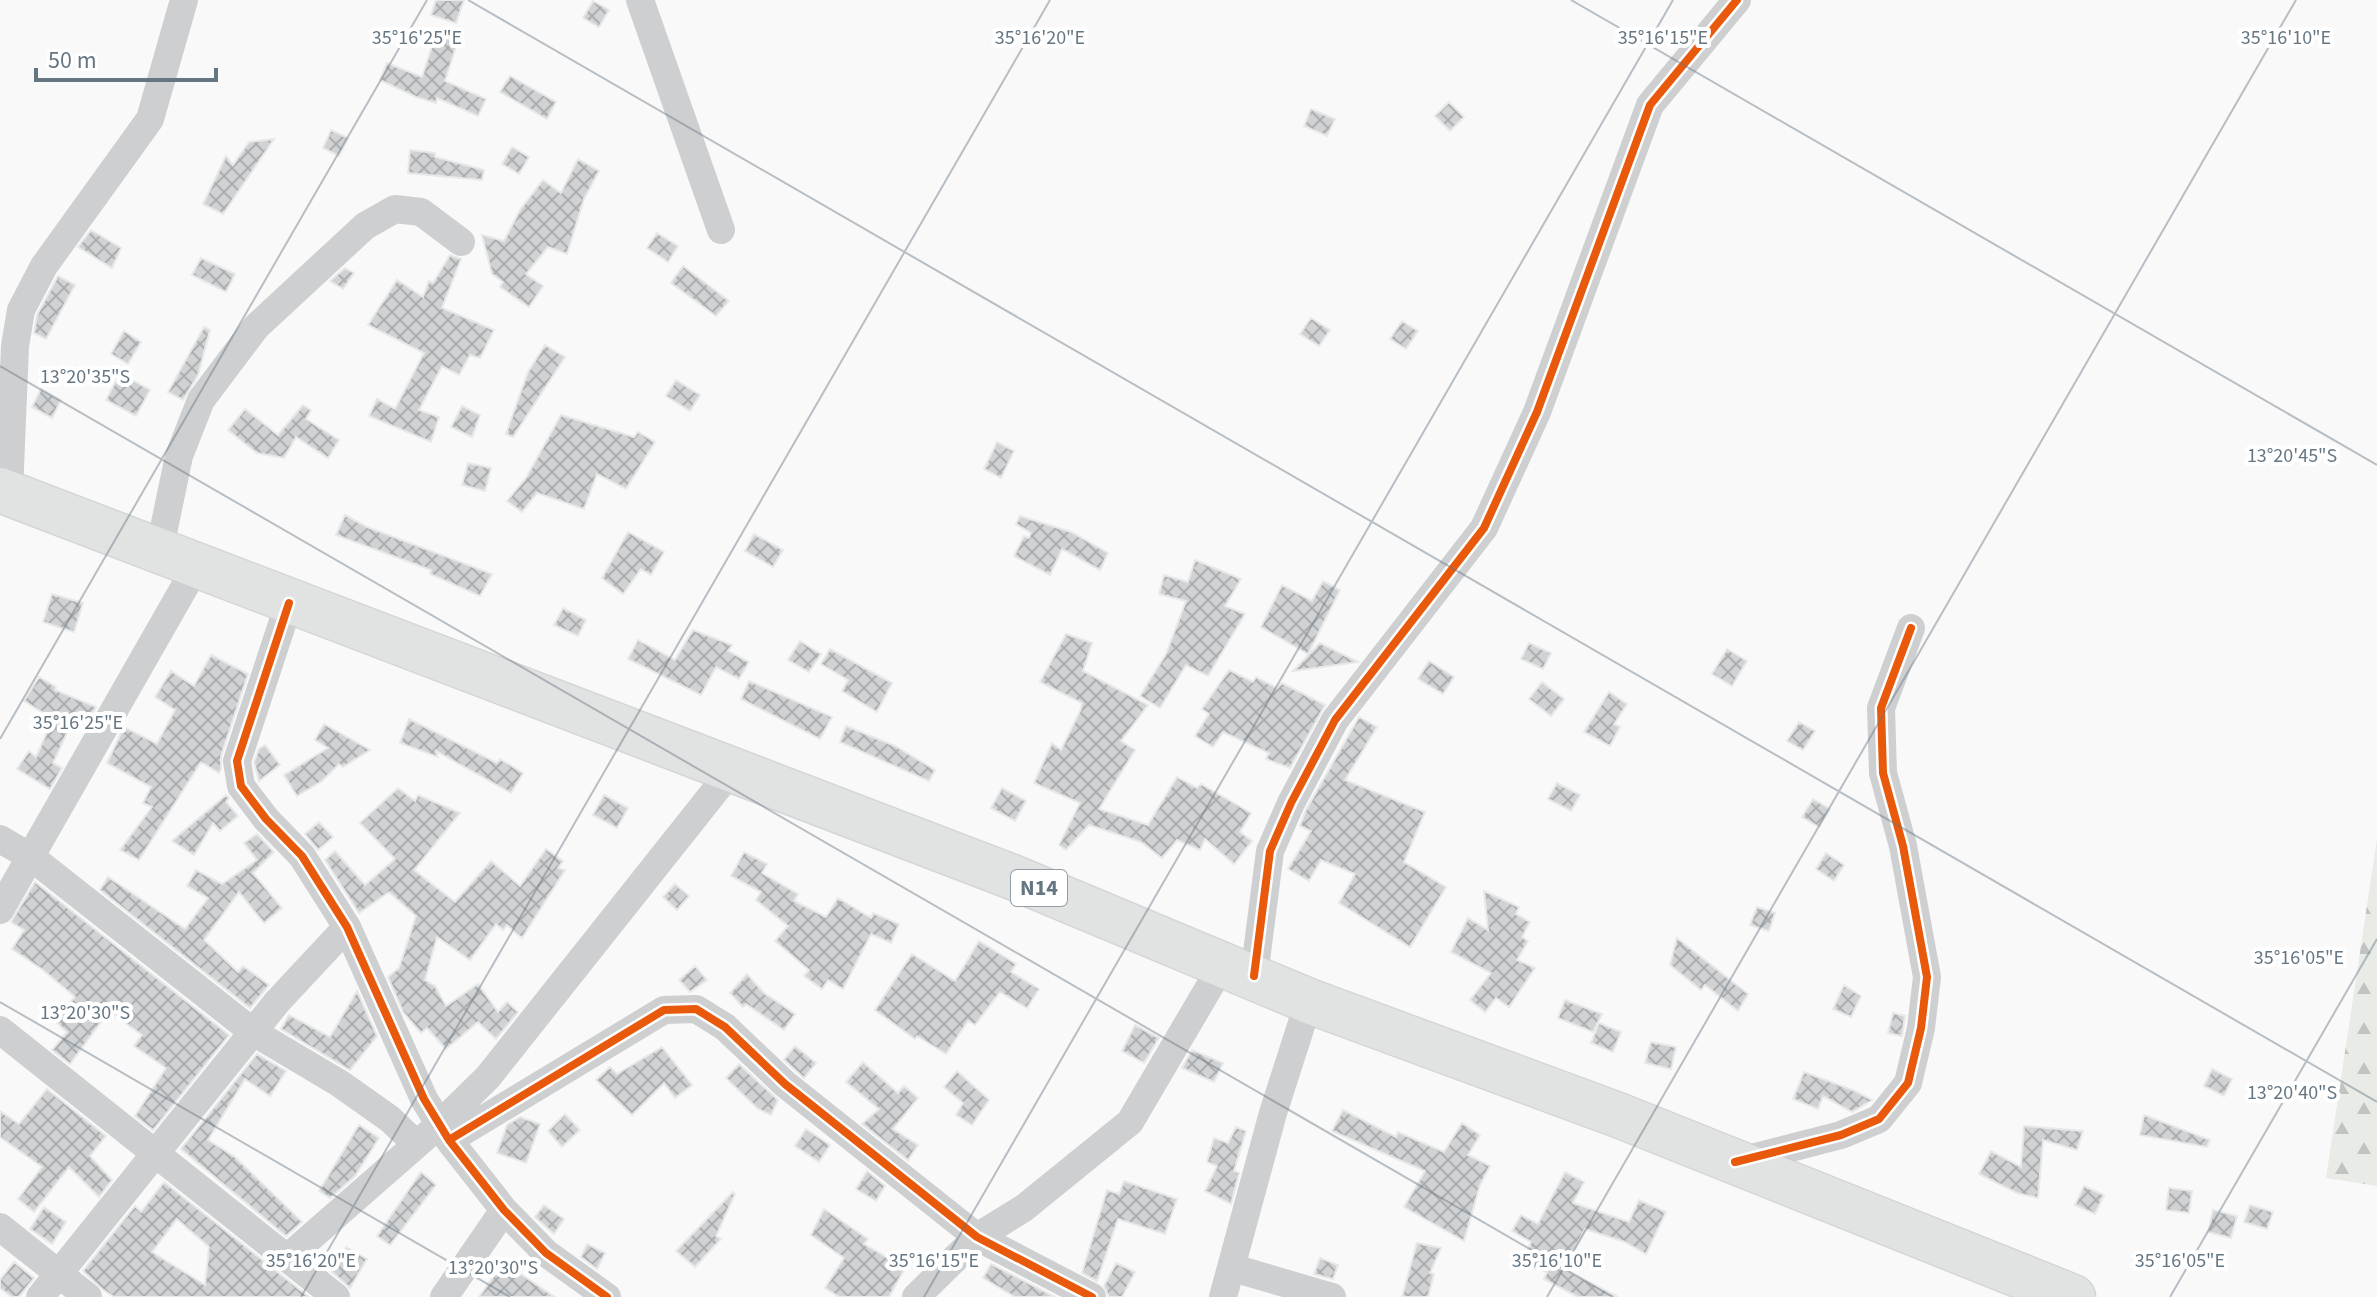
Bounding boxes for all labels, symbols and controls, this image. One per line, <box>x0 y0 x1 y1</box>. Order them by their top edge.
text: 35°16'25"E <box>372 24 462 52</box>
text: 35°16'20"E <box>995 24 1085 52</box>
text: 35°16'15"E <box>1618 24 1708 52</box>
text: 35°16'10"E <box>2241 24 2331 52</box>
scale bar <box>36 32 216 82</box>
text: 50 m <box>48 43 97 78</box>
text: 13°20'35"S <box>40 363 130 391</box>
text: 13°20'45"S <box>2247 442 2337 470</box>
text: 35°16'25"E <box>33 709 123 737</box>
road number: N14 <box>1011 870 1067 906</box>
text: 35°16'05"E <box>2254 944 2344 972</box>
text: 13°20'30"S <box>40 999 130 1027</box>
text: 13°20'40"S <box>2247 1079 2337 1107</box>
text: 35°16'20"E <box>266 1247 356 1275</box>
text: 35°16'15"E <box>889 1247 979 1275</box>
text: 35°16'10"E <box>1512 1247 1602 1275</box>
text: 35°16'05"E <box>2135 1247 2225 1275</box>
text: 13°20'30"S <box>448 1254 538 1282</box>

